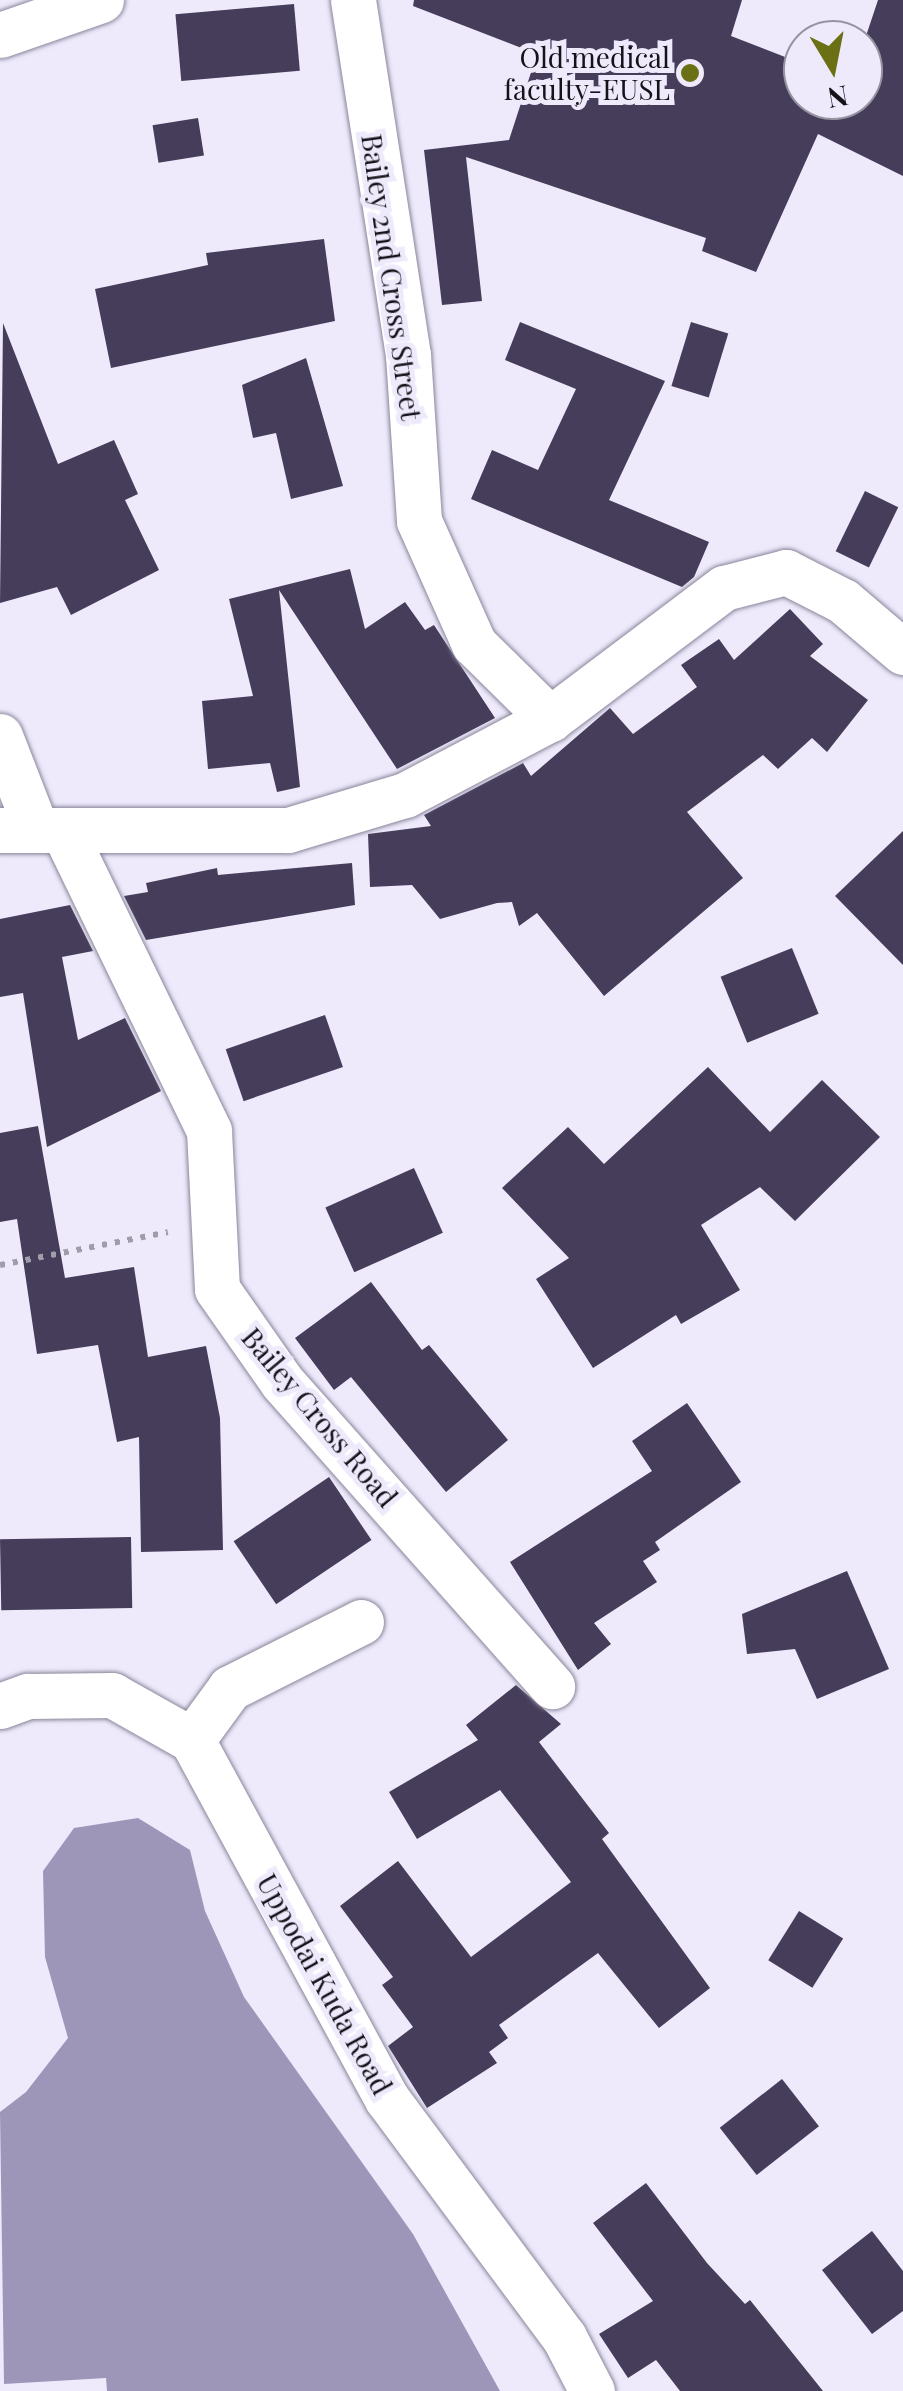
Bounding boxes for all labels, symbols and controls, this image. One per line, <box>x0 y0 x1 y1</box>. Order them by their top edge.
north arrow <box>783 20 883 120</box>
place label: Old medical faculty-EUSL <box>504 40 670 106</box>
marker: Old medical faculty-EUSL <box>679 62 701 84</box>
text: N <box>825 78 851 118</box>
street label: Bailey 2nd Cross Street <box>355 131 429 423</box>
street label: Bailey Cross Road <box>235 1320 405 1514</box>
street label: Uppodai Kuda Road <box>250 1868 400 2100</box>

